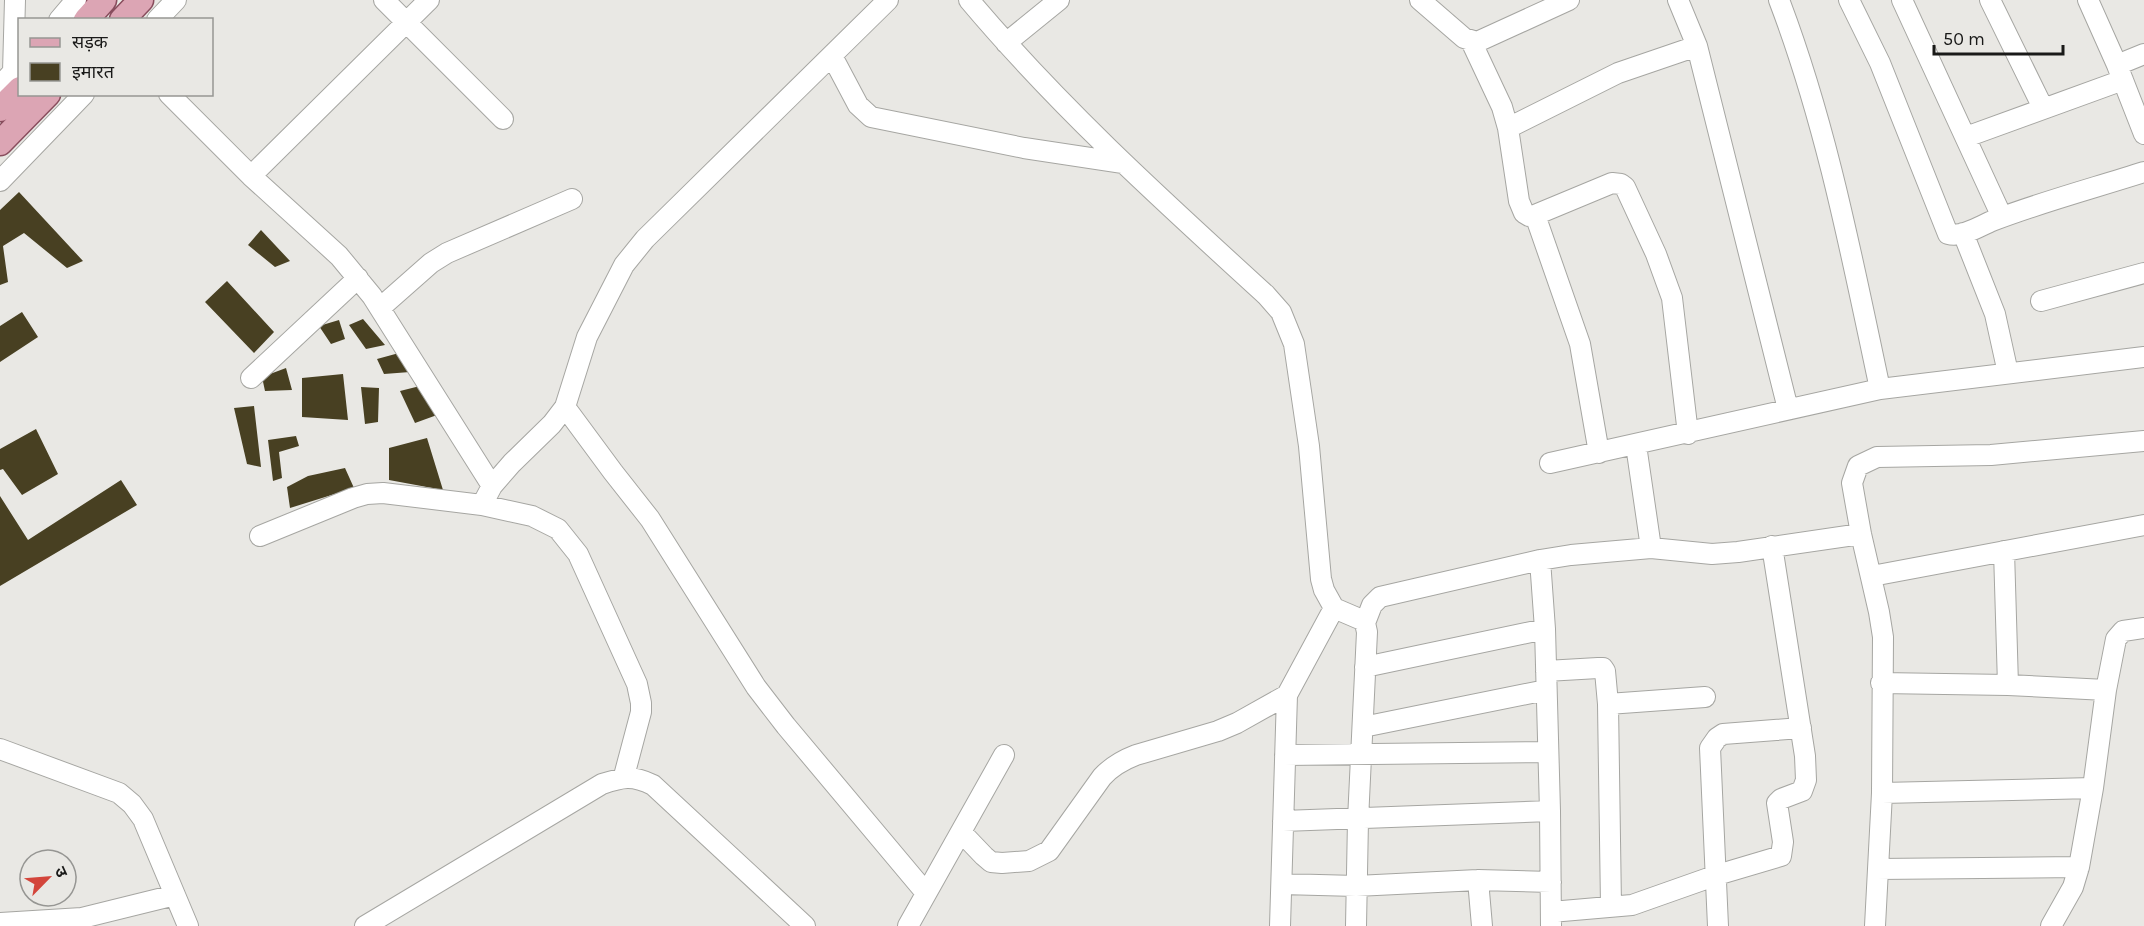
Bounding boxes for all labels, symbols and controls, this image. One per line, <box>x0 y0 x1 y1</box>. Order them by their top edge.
legend <box>18 18 213 96</box>
scale bar <box>1934 18 2063 56</box>
text: 50 m <box>1943 28 1985 50</box>
text: सड़क <box>72 31 109 53</box>
text: इमारत <box>72 61 115 83</box>
north arrow <box>18 848 78 908</box>
text: उ <box>51 864 72 881</box>

